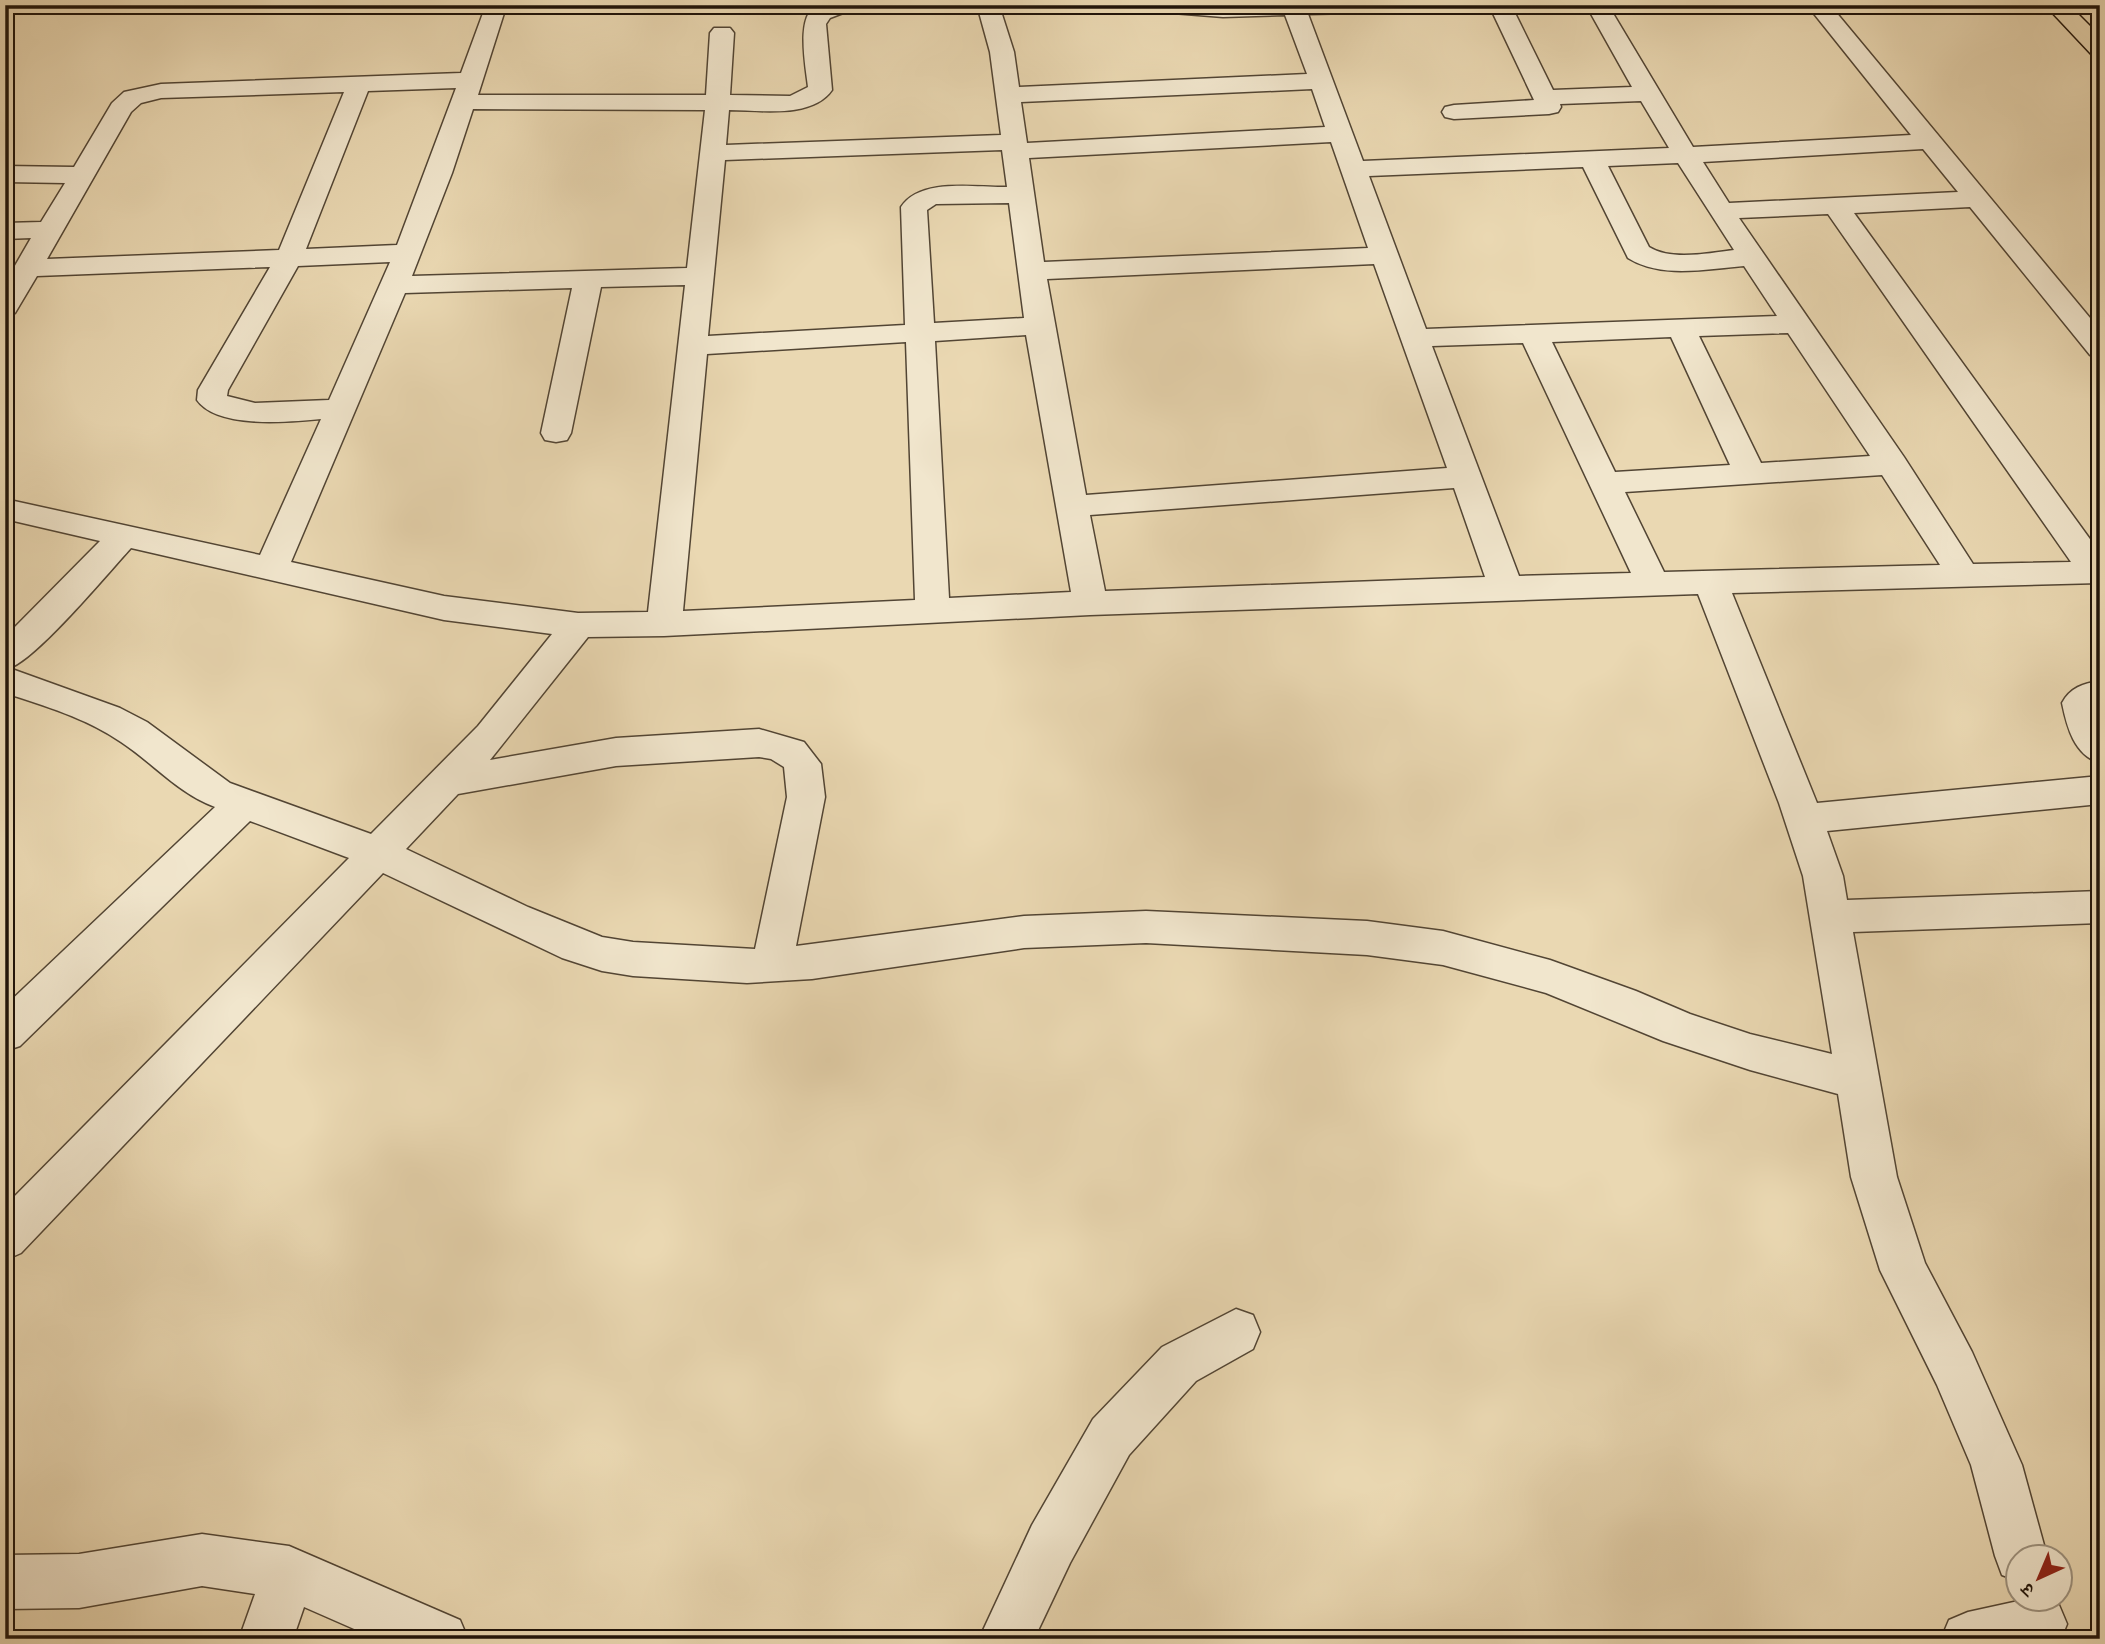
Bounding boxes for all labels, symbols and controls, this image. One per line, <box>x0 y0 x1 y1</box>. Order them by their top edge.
north arrow <box>2004 1542 2074 1612</box>
text: उ <box>2015 1577 2041 1603</box>

